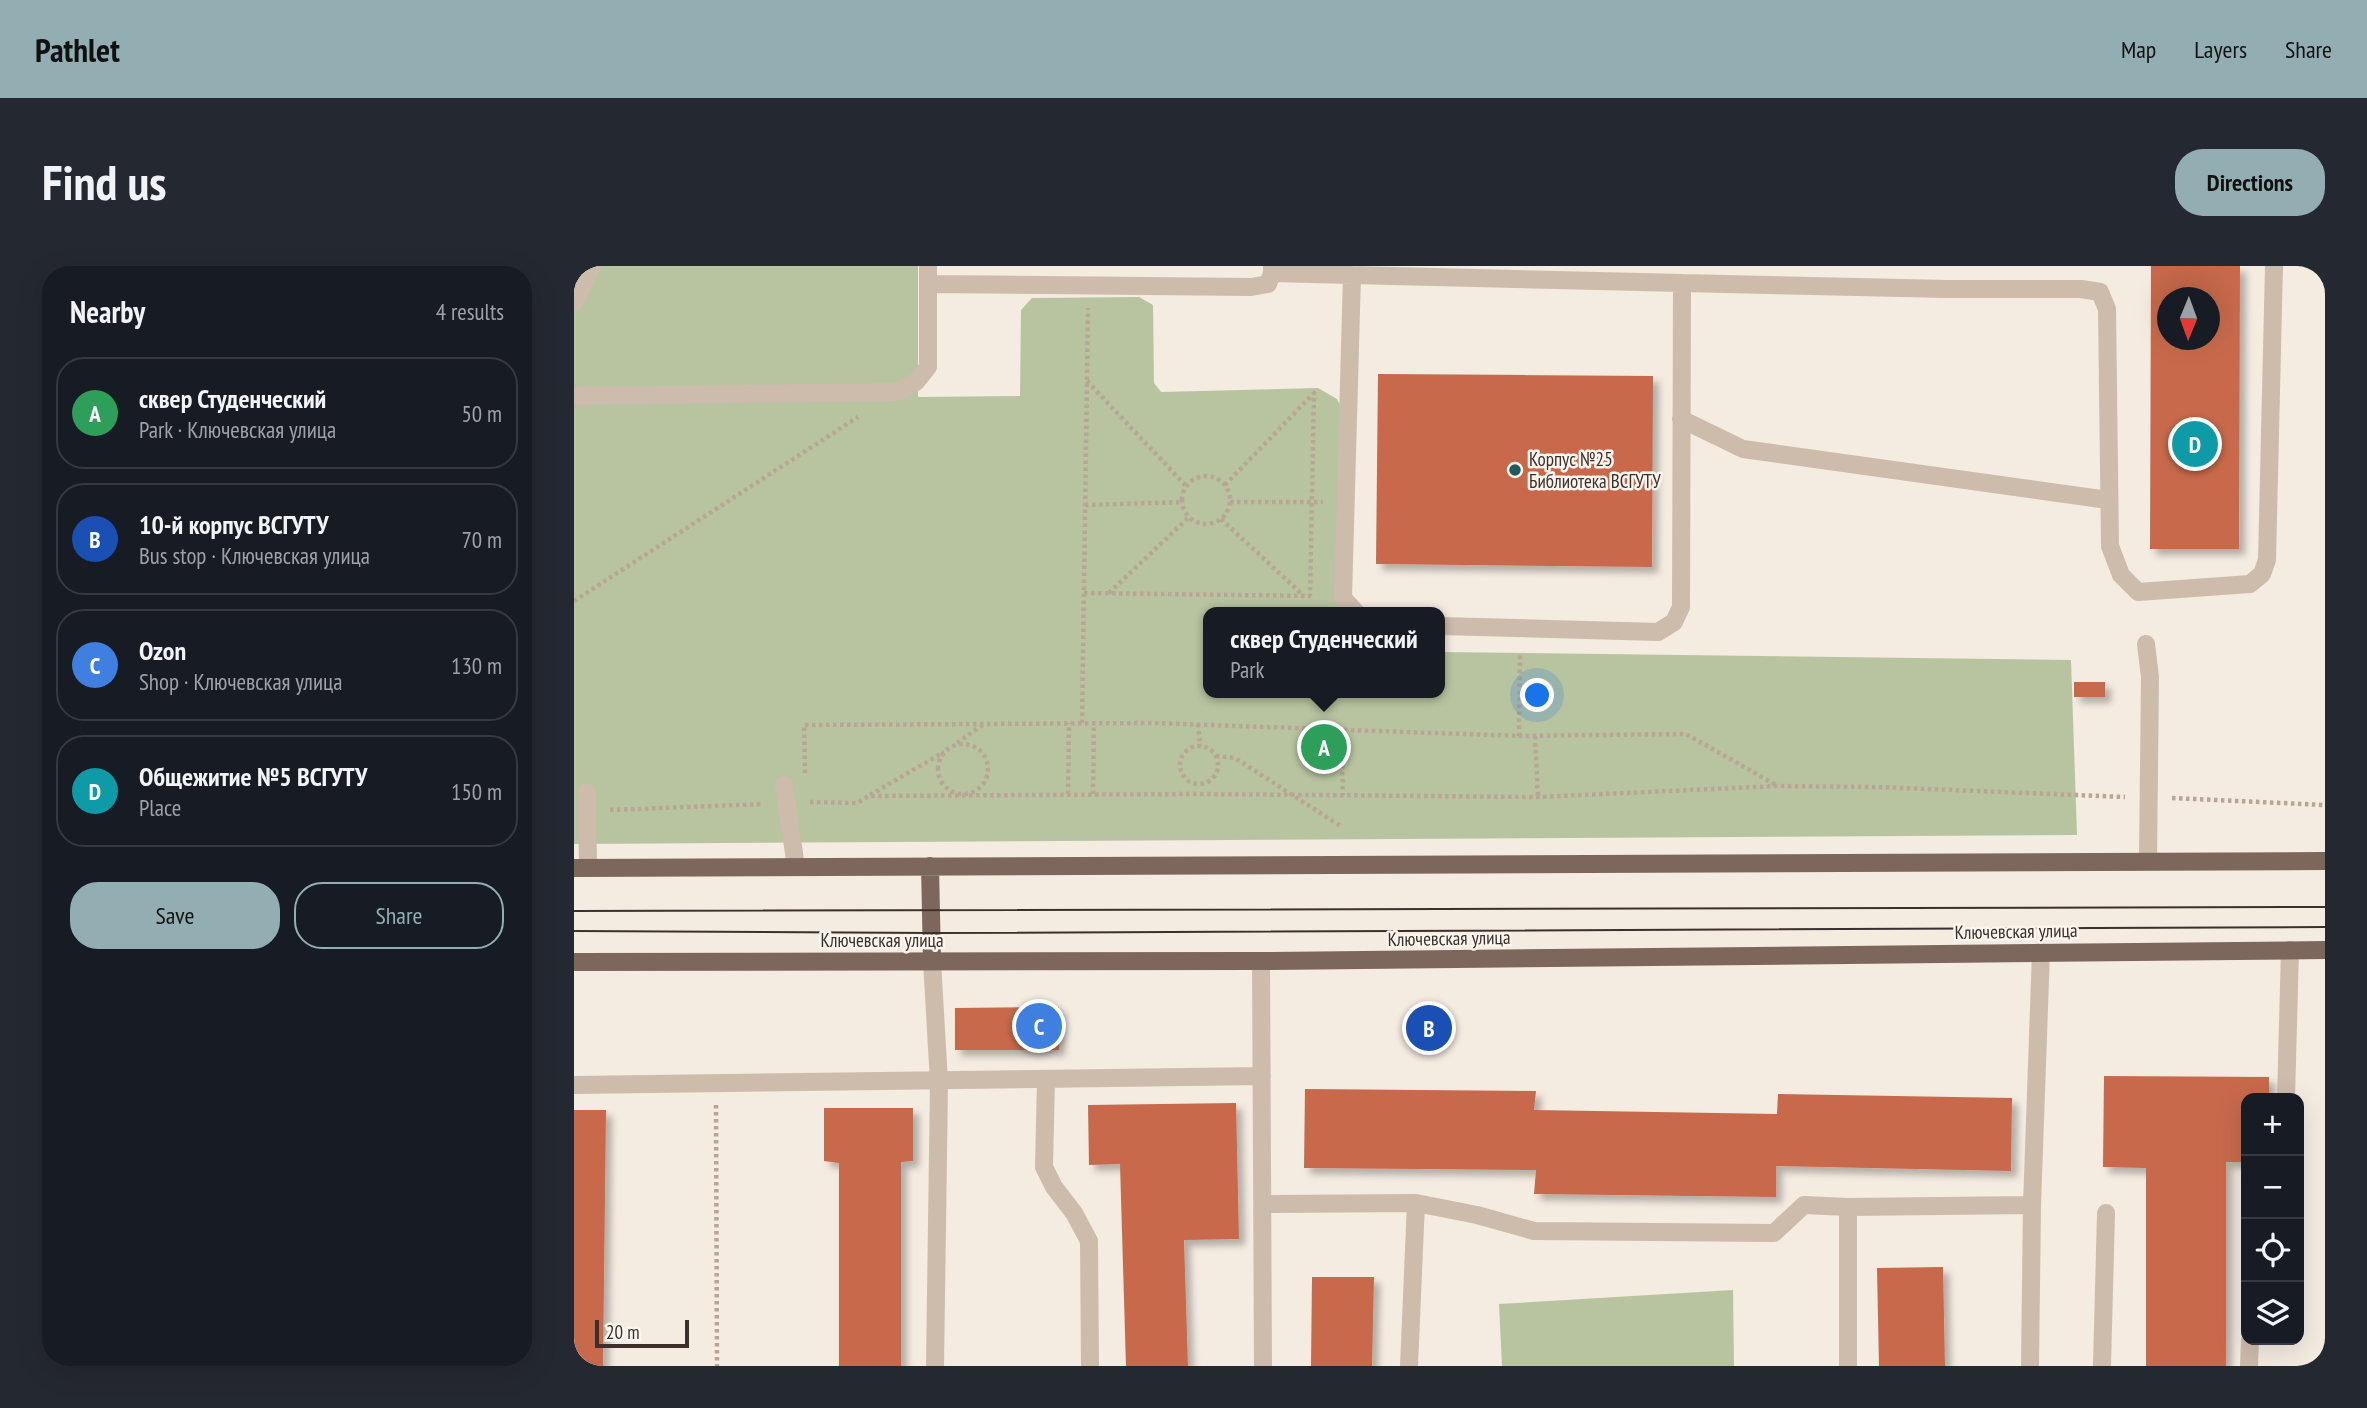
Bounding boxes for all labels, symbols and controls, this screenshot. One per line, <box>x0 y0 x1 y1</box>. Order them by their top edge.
text: Pathlet <box>35 28 120 71</box>
text: Map <box>2121 34 2156 65</box>
text: Layers <box>2194 34 2247 65</box>
text: Share <box>2285 34 2332 65</box>
button: Directions <box>2175 149 2325 216</box>
text: Find us <box>42 150 166 214</box>
north arrow <box>2157 287 2220 350</box>
text: Nearby <box>70 292 145 331</box>
text: 4 results <box>436 297 504 326</box>
text: сквер Студенческий <box>139 382 326 415</box>
text: A <box>89 399 101 428</box>
text: 50 m <box>461 399 502 428</box>
text: Park · Ключевская улица <box>139 415 336 444</box>
pin: D <box>2172 418 2218 470</box>
place label: Корпус №25 Библиотека ВСГУТУ <box>1529 447 1661 493</box>
marker: Корпус №25 Библиотека ВСГУТУ <box>1507 462 1523 478</box>
text: 10-й корпус ВСГУТУ <box>139 508 329 541</box>
text: B <box>89 525 101 554</box>
text: 70 m <box>461 525 502 554</box>
text: Bus stop · Ключевская улица <box>139 541 370 570</box>
popup <box>1203 607 1445 698</box>
text: сквер Студенческий <box>1230 622 1418 655</box>
text: Ozon <box>139 634 186 667</box>
text: C <box>90 651 100 680</box>
text: 130 m <box>451 651 502 680</box>
text: Park <box>1230 655 1265 684</box>
text: Shop · Ключевская улица <box>139 667 342 696</box>
your location <box>1520 678 1554 712</box>
pin: A <box>1301 721 1347 773</box>
text: Общежитие №5 ВСГУТУ <box>139 760 367 793</box>
text: D <box>89 777 101 806</box>
text: 150 m <box>451 777 502 806</box>
text: Place <box>139 793 181 822</box>
button: Save <box>70 882 280 949</box>
button: Share <box>294 882 504 949</box>
street label: Ключевская улица <box>1954 918 2078 944</box>
street label: Ключевская улица <box>1387 925 1511 951</box>
street label: Ключевская улица <box>821 928 944 952</box>
pin: C <box>1016 1000 1062 1052</box>
pin: B <box>1406 1002 1452 1054</box>
map controls <box>2241 1093 2304 1345</box>
button: + <box>2241 1093 2304 1156</box>
button: − <box>2241 1156 2304 1219</box>
button: locate <box>2241 1219 2304 1282</box>
button: layers <box>2241 1282 2304 1345</box>
scale bar <box>595 1317 690 1349</box>
text: 20 m <box>606 1320 640 1344</box>

